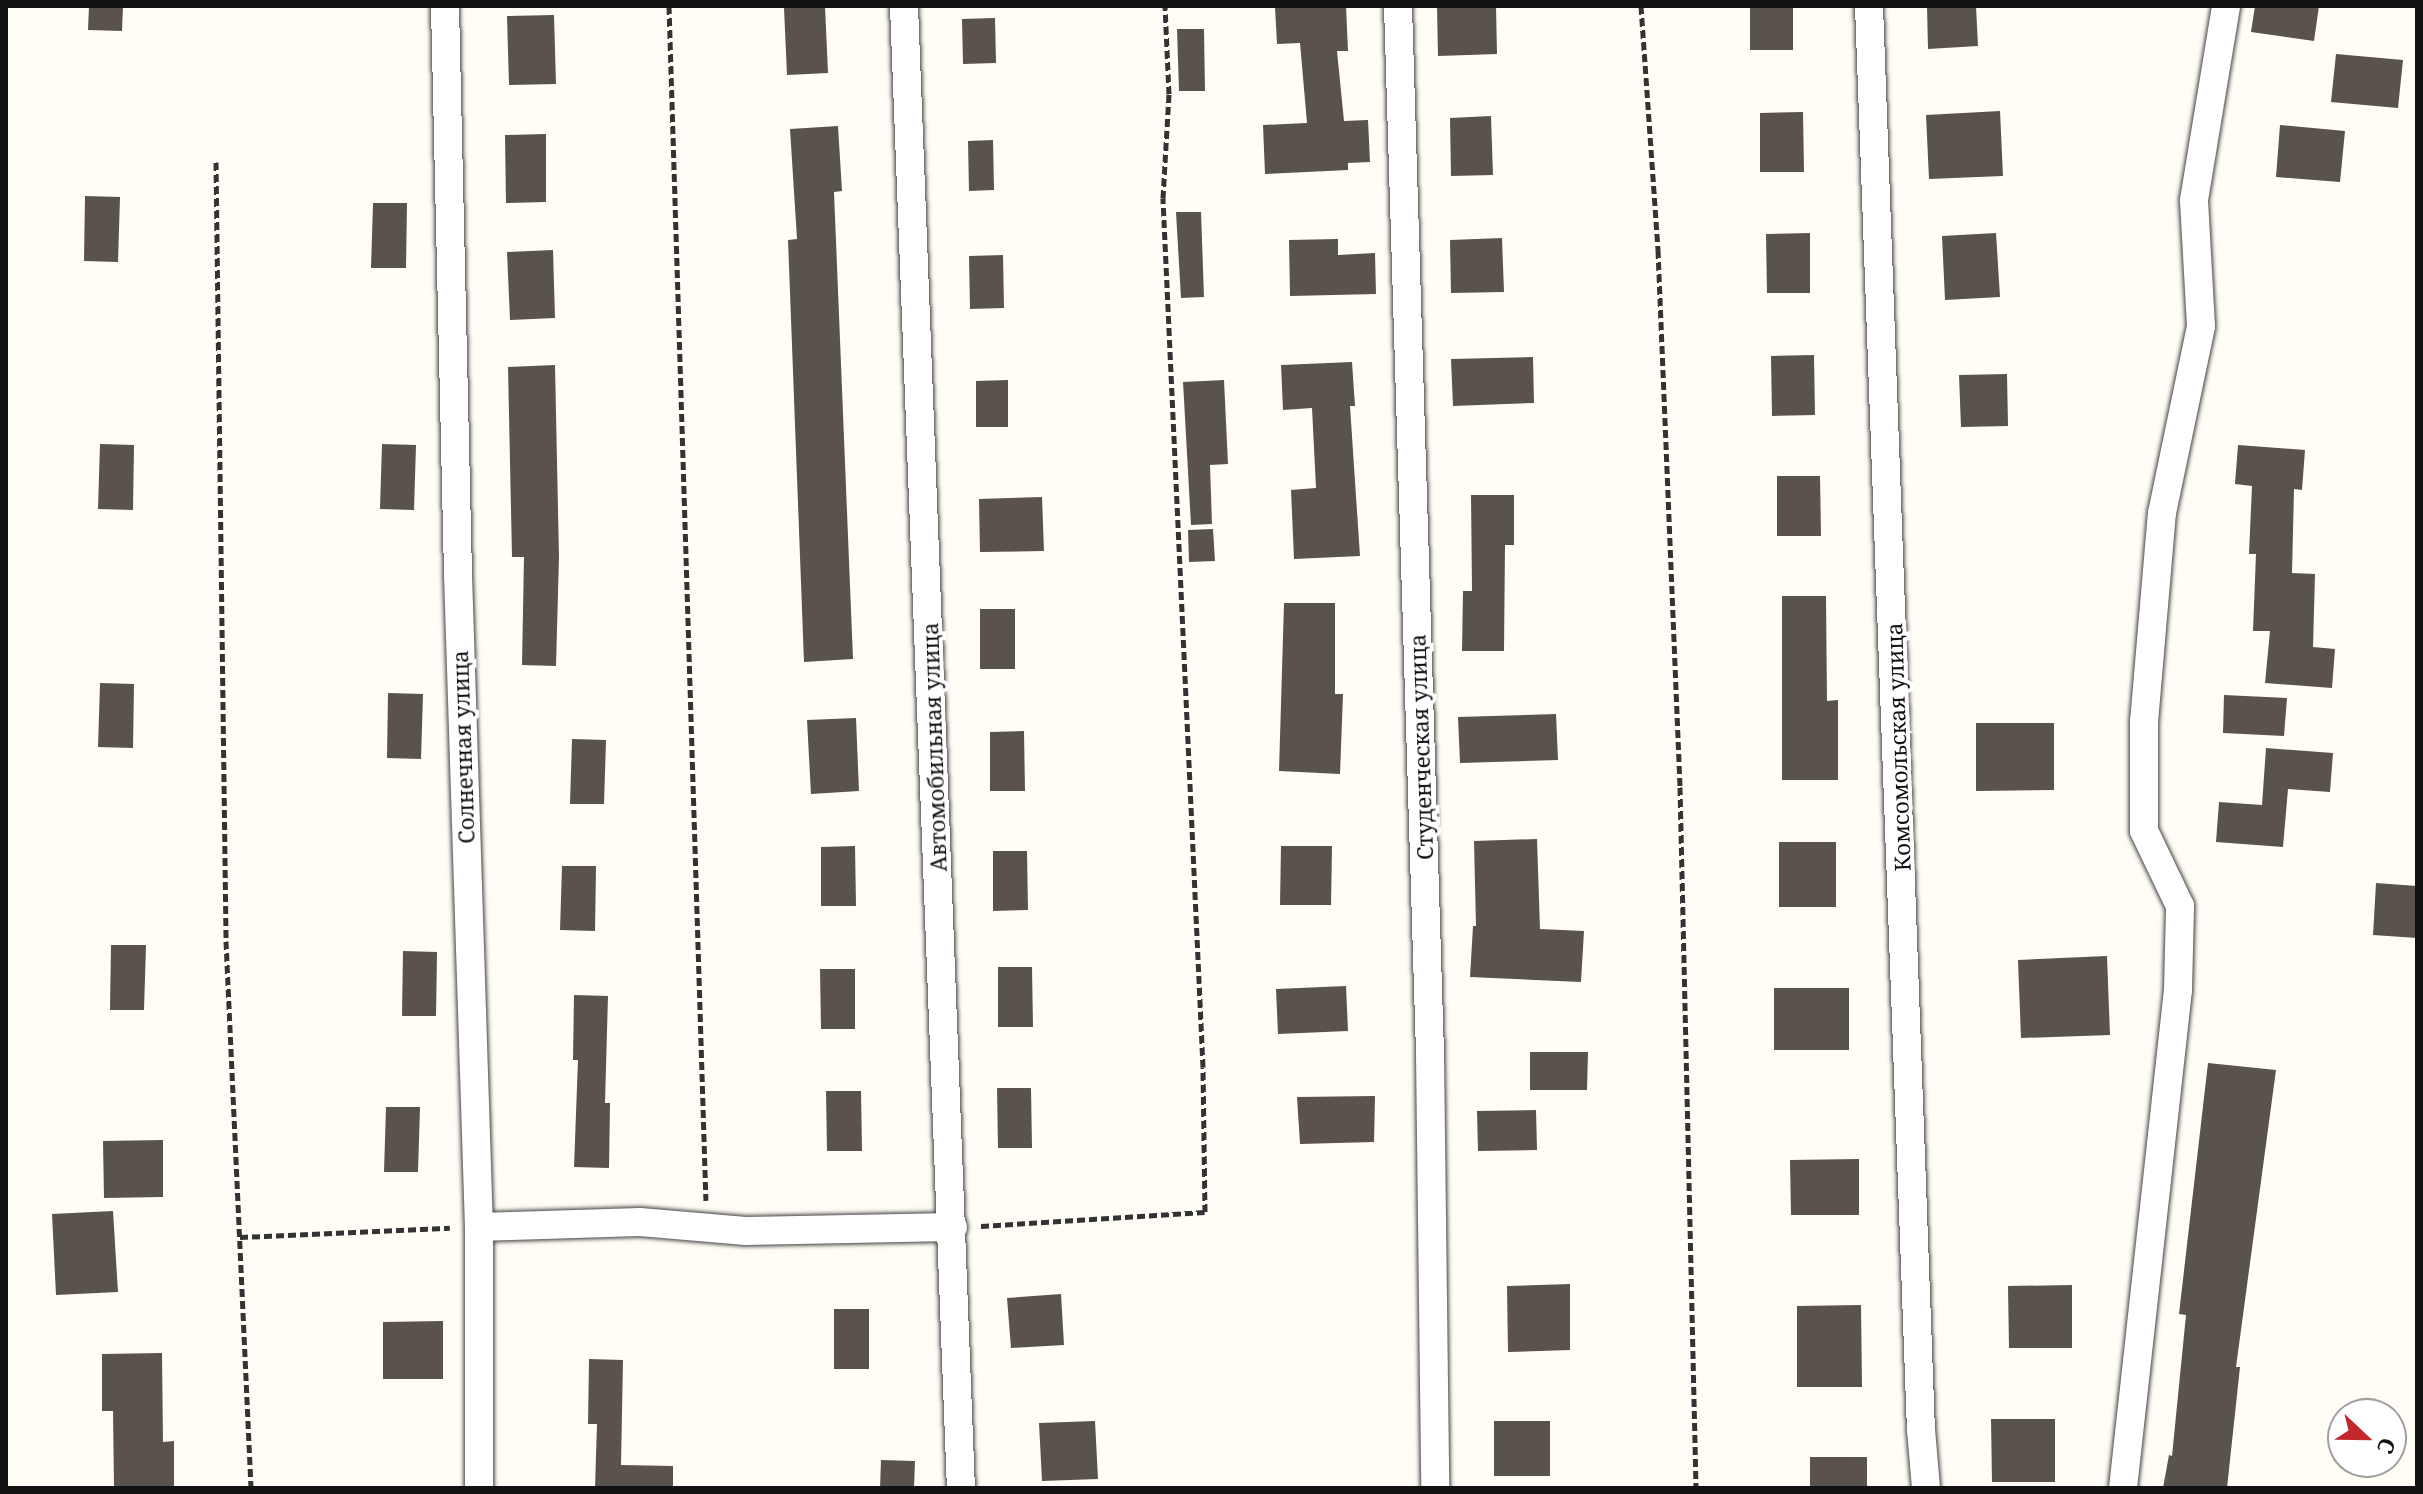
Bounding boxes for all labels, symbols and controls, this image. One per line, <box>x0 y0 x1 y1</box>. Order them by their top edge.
street label: Автомобильная улица <box>916 622 952 872</box>
street label: Комсомольская улица <box>1880 622 1916 872</box>
street label: Студенческая улица <box>1404 634 1438 860</box>
street label: Солнечная улица <box>446 650 480 844</box>
north arrow <box>2327 1398 2407 1478</box>
text: С <box>2371 1434 2404 1459</box>

